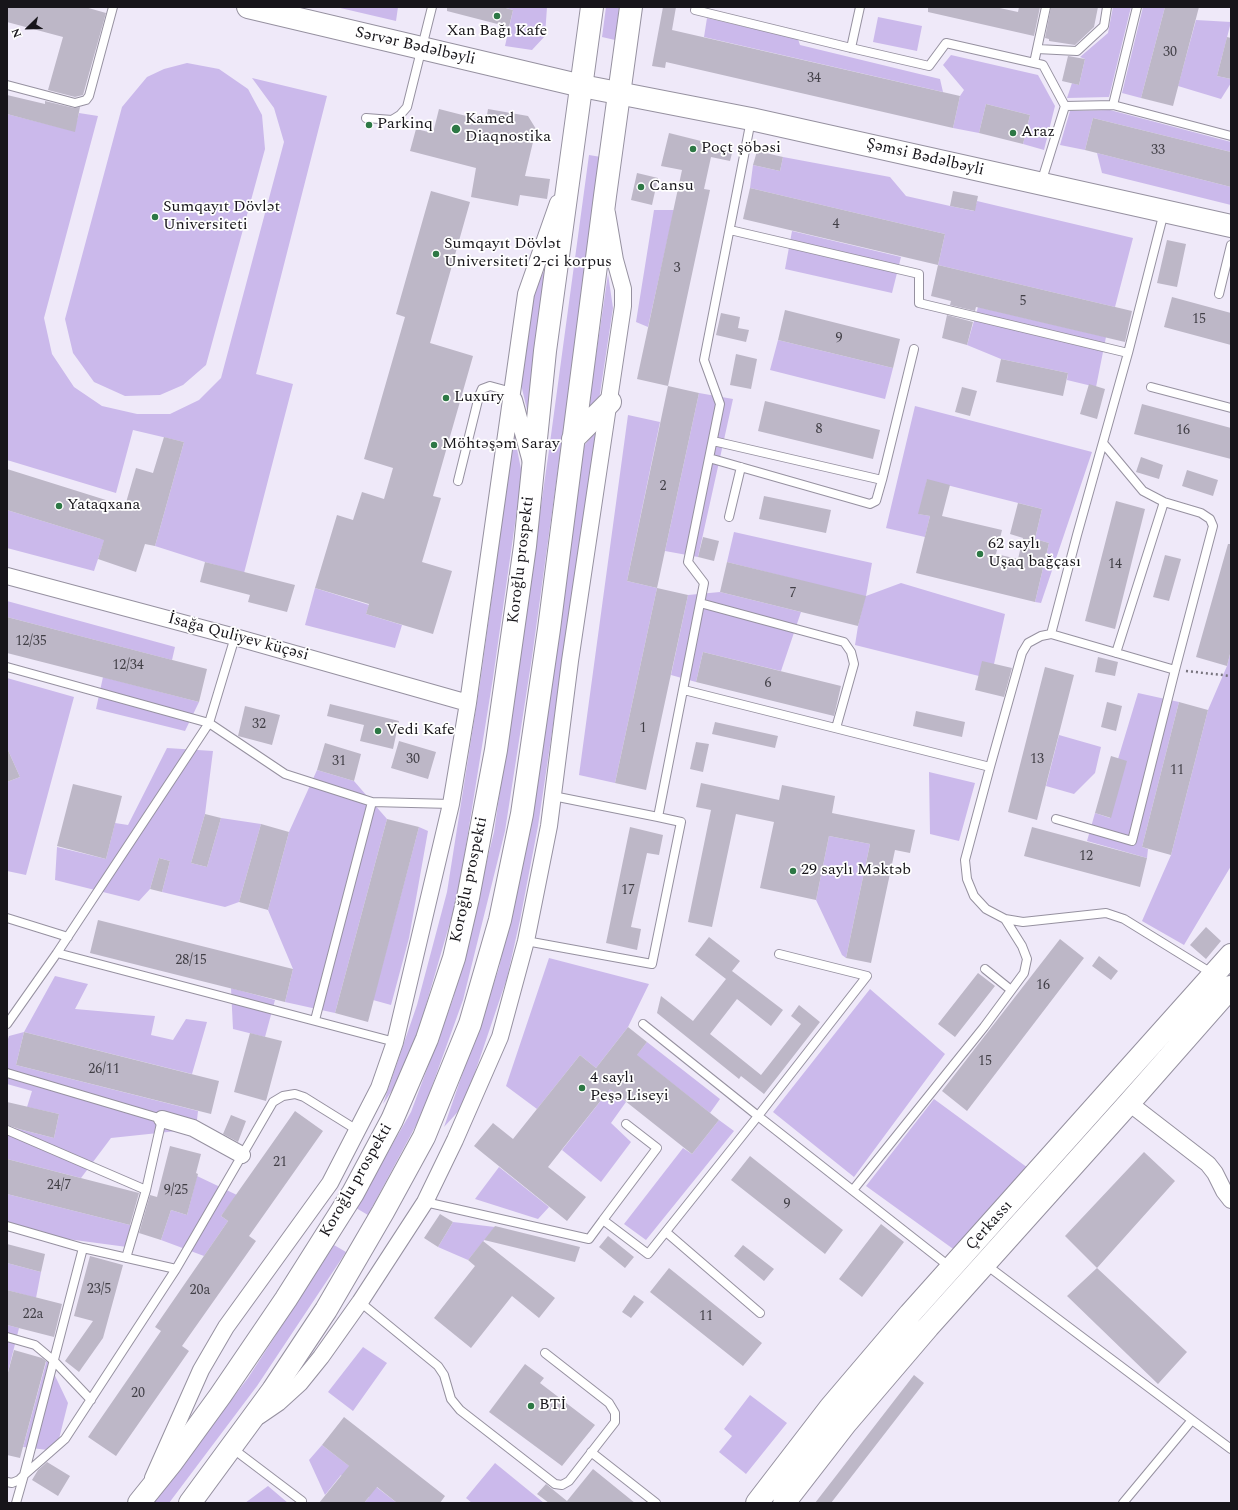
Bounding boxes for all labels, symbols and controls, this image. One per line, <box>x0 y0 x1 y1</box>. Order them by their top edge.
north arrow <box>8 8 48 48</box>
marker: Xan Bağı Kafe <box>492 11 502 21</box>
place label: Xan Bağı Kafe <box>447 22 547 42</box>
street label: Sərvər Bədəlbəyli <box>353 24 477 70</box>
text: N <box>7 25 26 40</box>
house number: 30 <box>1163 45 1177 61</box>
house number: 34 <box>807 71 821 87</box>
place label: Kamed Diaqnostika <box>465 110 551 148</box>
place label: Parkinq <box>377 115 433 135</box>
marker: Parkinq <box>364 120 374 130</box>
marker: Kamed Diaqnostika <box>450 123 462 135</box>
place label: Araz <box>1021 123 1055 143</box>
marker: Araz <box>1008 128 1018 138</box>
street label: Şəmsi Bədəlbəyli <box>864 135 986 181</box>
place label: Poçt şöbəsi <box>701 139 781 159</box>
house number: 33 <box>1151 143 1165 159</box>
marker: Poçt şöbəsi <box>688 144 698 154</box>
place label: Cansu <box>649 177 694 197</box>
marker: Cansu <box>636 182 646 192</box>
place label: Sumqayıt Dövlət Universiteti <box>163 198 280 236</box>
marker: Sumqayıt Dövlət Universiteti <box>150 212 160 222</box>
house number: 4 <box>833 217 839 233</box>
place label: Sumqayıt Dövlət Universiteti 2-ci korpus <box>444 235 612 273</box>
marker: Sumqayıt Dövlət Universiteti 2-ci korpus <box>431 249 441 259</box>
house number: 3 <box>674 261 680 277</box>
house number: 5 <box>1020 294 1026 310</box>
house number: 15 <box>1192 312 1206 328</box>
house number: 9 <box>836 331 842 347</box>
place label: Luxury <box>454 388 504 408</box>
marker: Luxury <box>441 393 451 403</box>
house number: 8 <box>816 422 822 438</box>
house number: 16 <box>1176 423 1190 439</box>
place label: Möhtəşəm Saray <box>442 435 560 455</box>
marker: Möhtəşəm Saray <box>429 440 439 450</box>
house number: 2 <box>660 479 666 495</box>
street label: Koroğlu prospekti <box>505 495 539 625</box>
place label: Yataqxana <box>67 496 140 516</box>
marker: Yataqxana <box>54 501 64 511</box>
place label: 62 saylı Uşaq bağçası <box>988 535 1081 573</box>
marker: 62 saylı Uşaq bağçası <box>975 549 985 559</box>
house number: 14 <box>1108 557 1122 573</box>
house number: 7 <box>790 586 796 602</box>
street label: İsağa Quliyev küçəsi <box>165 610 311 666</box>
house number: 12/35 <box>15 634 47 650</box>
house number: 12/34 <box>112 658 144 674</box>
house number: 6 <box>765 676 771 692</box>
house number: 32 <box>252 717 266 733</box>
place label: Vedi Kafe <box>386 721 455 741</box>
house number: 1 <box>640 721 646 737</box>
marker: Vedi Kafe <box>373 726 383 736</box>
house number: 30 <box>406 752 420 768</box>
house number: 13 <box>1030 752 1044 768</box>
house number: 31 <box>332 754 346 770</box>
house number: 11 <box>1170 763 1184 779</box>
street label: Koroğlu prospekti <box>447 815 493 945</box>
house number: 12 <box>1079 849 1093 865</box>
place label: 29 saylı Məktəb <box>801 861 911 881</box>
marker: 29 saylı Məktəb <box>788 866 798 876</box>
house number: 17 <box>621 883 635 899</box>
house number: 28/15 <box>175 953 207 969</box>
house number: 16 <box>1036 978 1050 994</box>
house number: 15 <box>978 1054 992 1070</box>
house number: 26/11 <box>88 1062 120 1078</box>
place label: 4 saylı Peşə Liseyi <box>590 1069 669 1107</box>
marker: 4 saylı Peşə Liseyi <box>577 1083 587 1093</box>
street label: Koroğlu prospekti <box>317 1121 397 1241</box>
house number: 21 <box>273 1155 287 1171</box>
house number: 24/7 <box>47 1178 71 1194</box>
house number: 9/25 <box>164 1183 188 1199</box>
house number: 9 <box>784 1197 790 1213</box>
street label: Çerkassı <box>962 1197 1018 1255</box>
house number: 23/5 <box>87 1282 111 1298</box>
house number: 20a <box>190 1283 210 1299</box>
house number: 22a <box>23 1307 43 1323</box>
house number: 11 <box>699 1309 713 1325</box>
house number: 20 <box>131 1386 145 1402</box>
place label: BTİ <box>539 1396 567 1416</box>
marker: BTİ <box>526 1401 536 1411</box>

